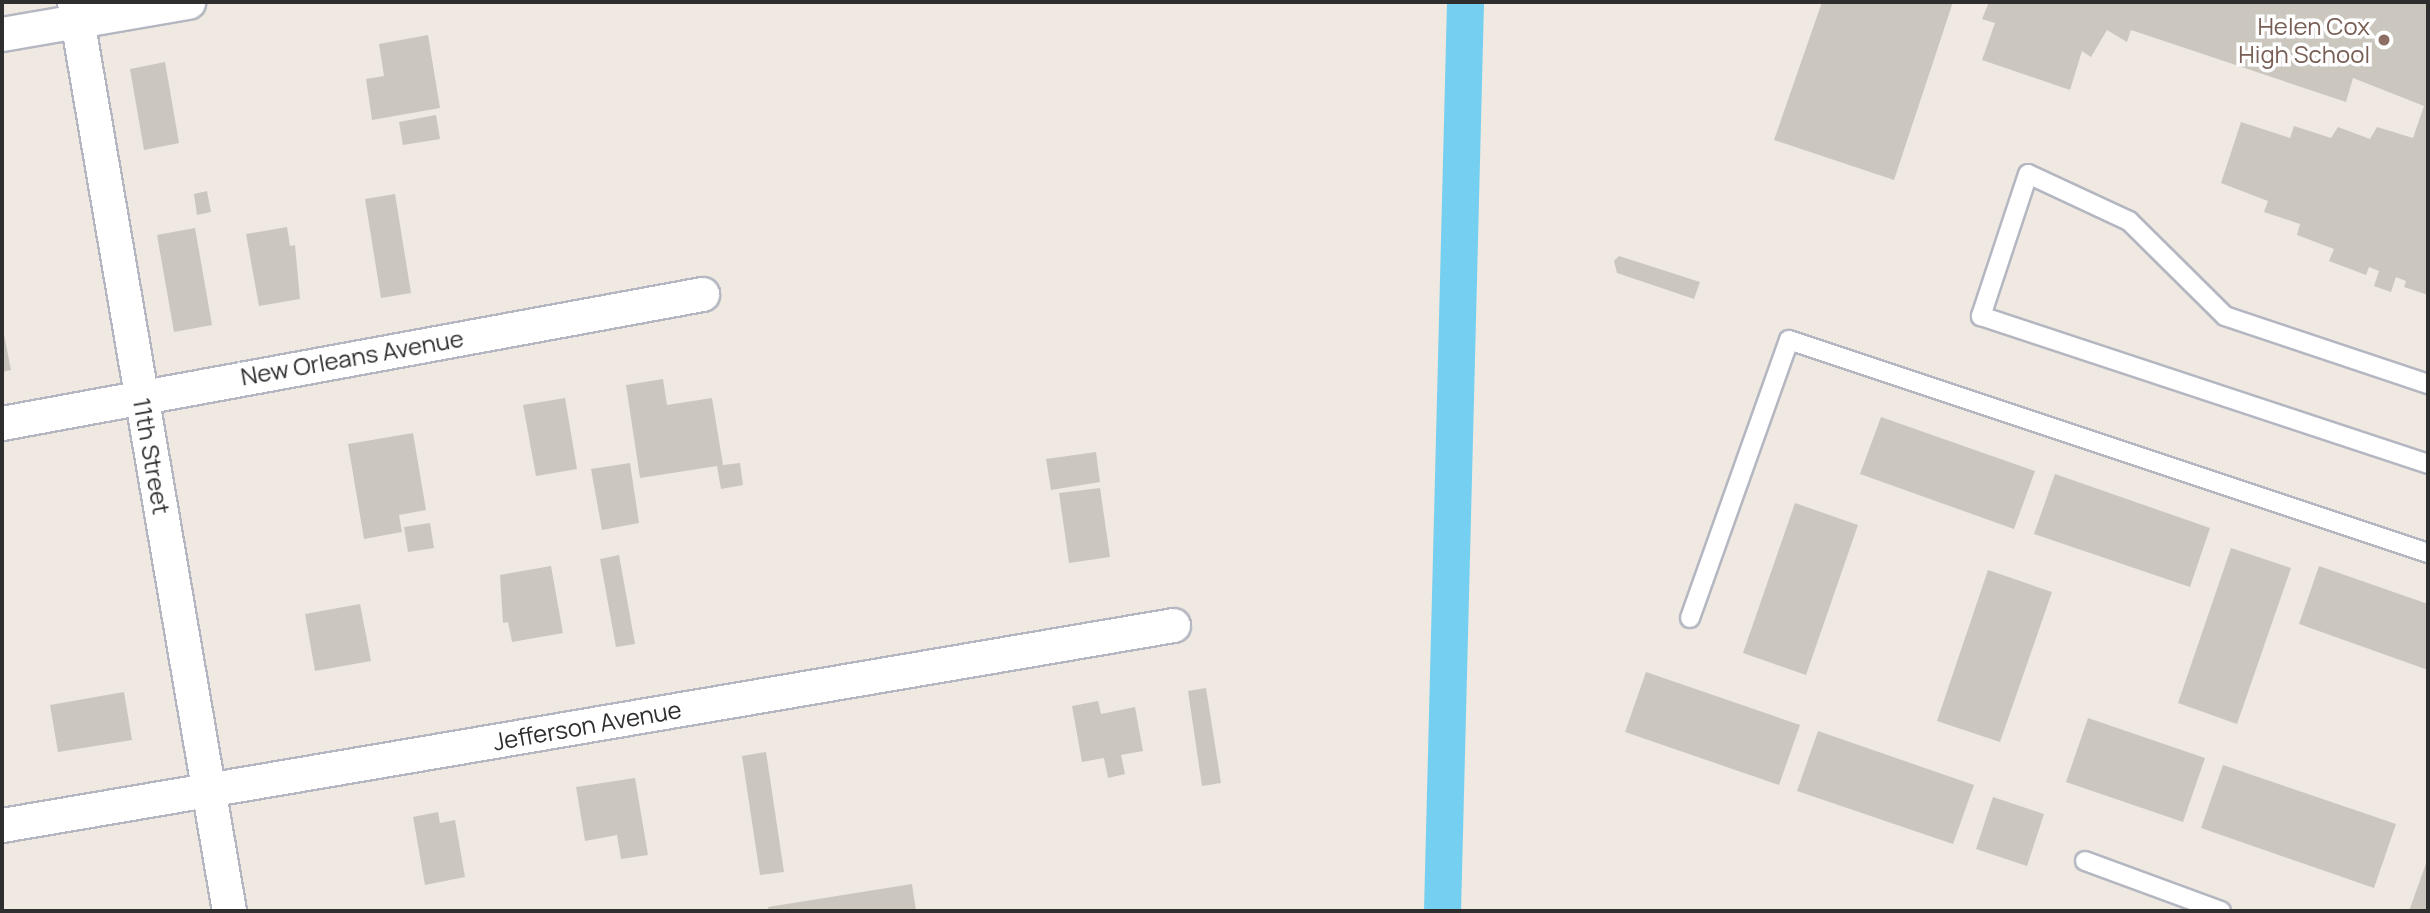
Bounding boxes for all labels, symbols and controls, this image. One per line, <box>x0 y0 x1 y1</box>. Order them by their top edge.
place label: Helen Cox High School <box>2238 12 2370 68</box>
marker: Helen Cox High School <box>2376 32 2392 48</box>
street label: New Orleans Avenue <box>238 323 466 391</box>
street label: 11th Street <box>128 395 176 517</box>
street label: Jefferson Avenue <box>491 694 683 756</box>

